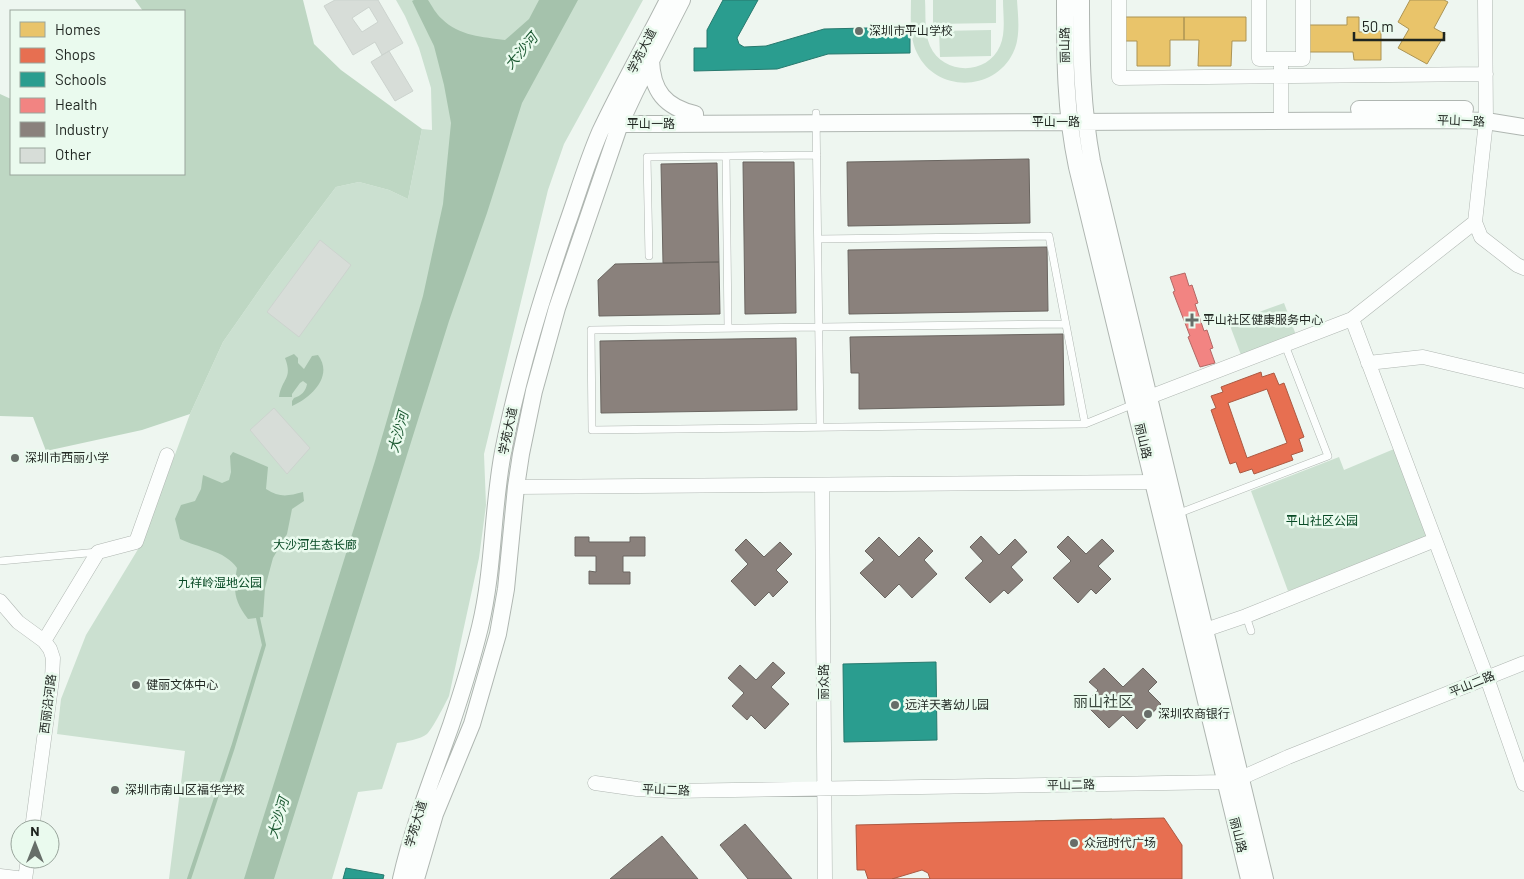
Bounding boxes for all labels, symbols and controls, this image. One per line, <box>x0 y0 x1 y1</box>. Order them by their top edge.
legend <box>10 10 185 175</box>
scale bar <box>1354 10 1444 42</box>
text: 50 m <box>1362 17 1394 35</box>
text: Homes <box>55 20 100 38</box>
place label: 深圳市平山学校 <box>869 23 953 37</box>
marker: 深圳市平山学校 <box>853 25 865 37</box>
street label: 学苑大道 <box>624 26 658 75</box>
water label: 大沙河 <box>500 27 543 72</box>
street label: 丽山路 <box>1057 27 1071 63</box>
text: Shops <box>55 45 95 63</box>
text: Schools <box>55 70 107 88</box>
text: Health <box>55 95 97 113</box>
street label: 平山一路 <box>1437 112 1485 128</box>
street label: 平山一路 <box>1032 114 1080 128</box>
street label: 平山一路 <box>627 116 675 130</box>
text: Industry <box>55 120 109 138</box>
text: Other <box>55 145 92 163</box>
place label: 平山社区健康服务中心 <box>1203 312 1323 326</box>
marker: 平山社区健康服务中心 <box>1185 313 1199 327</box>
water label: 大沙河 <box>384 406 412 454</box>
street label: 学苑大道 <box>495 406 519 456</box>
street label: 丽山路 <box>1133 422 1155 460</box>
place label: 深圳市西丽小学 <box>25 450 109 464</box>
marker: 深圳市西丽小学 <box>9 452 21 464</box>
park label: 平山社区公园 <box>1286 513 1358 527</box>
park label: 大沙河生态长廊 <box>273 537 357 551</box>
park label: 九祥岭湿地公园 <box>178 575 262 589</box>
street label: 丽众路 <box>816 664 830 700</box>
street label: 平山二路 <box>1447 668 1497 699</box>
street label: 西丽沿河路 <box>36 673 58 735</box>
place label: 健丽文体中心 <box>146 677 218 691</box>
marker: 健丽文体中心 <box>130 679 142 691</box>
district label: 丽山社区 <box>1073 692 1133 710</box>
place label: 远洋天著幼儿园 <box>905 697 989 711</box>
marker: 远洋天著幼儿园 <box>889 699 901 711</box>
place label: 深圳农商银行 <box>1158 706 1230 720</box>
marker: 深圳农商银行 <box>1142 708 1154 720</box>
street label: 平山二路 <box>1047 777 1095 791</box>
street label: 平山二路 <box>642 781 690 797</box>
place label: 深圳市南山区福华学校 <box>125 782 245 796</box>
marker: 深圳市南山区福华学校 <box>109 784 121 796</box>
water label: 大沙河 <box>263 792 293 840</box>
street label: 学苑大道 <box>401 799 429 849</box>
street label: 丽山路 <box>1228 816 1250 854</box>
north arrow <box>10 819 60 869</box>
text: N <box>30 822 40 839</box>
place label: 众冠时代广场 <box>1084 835 1156 849</box>
marker: 众冠时代广场 <box>1068 837 1080 849</box>

